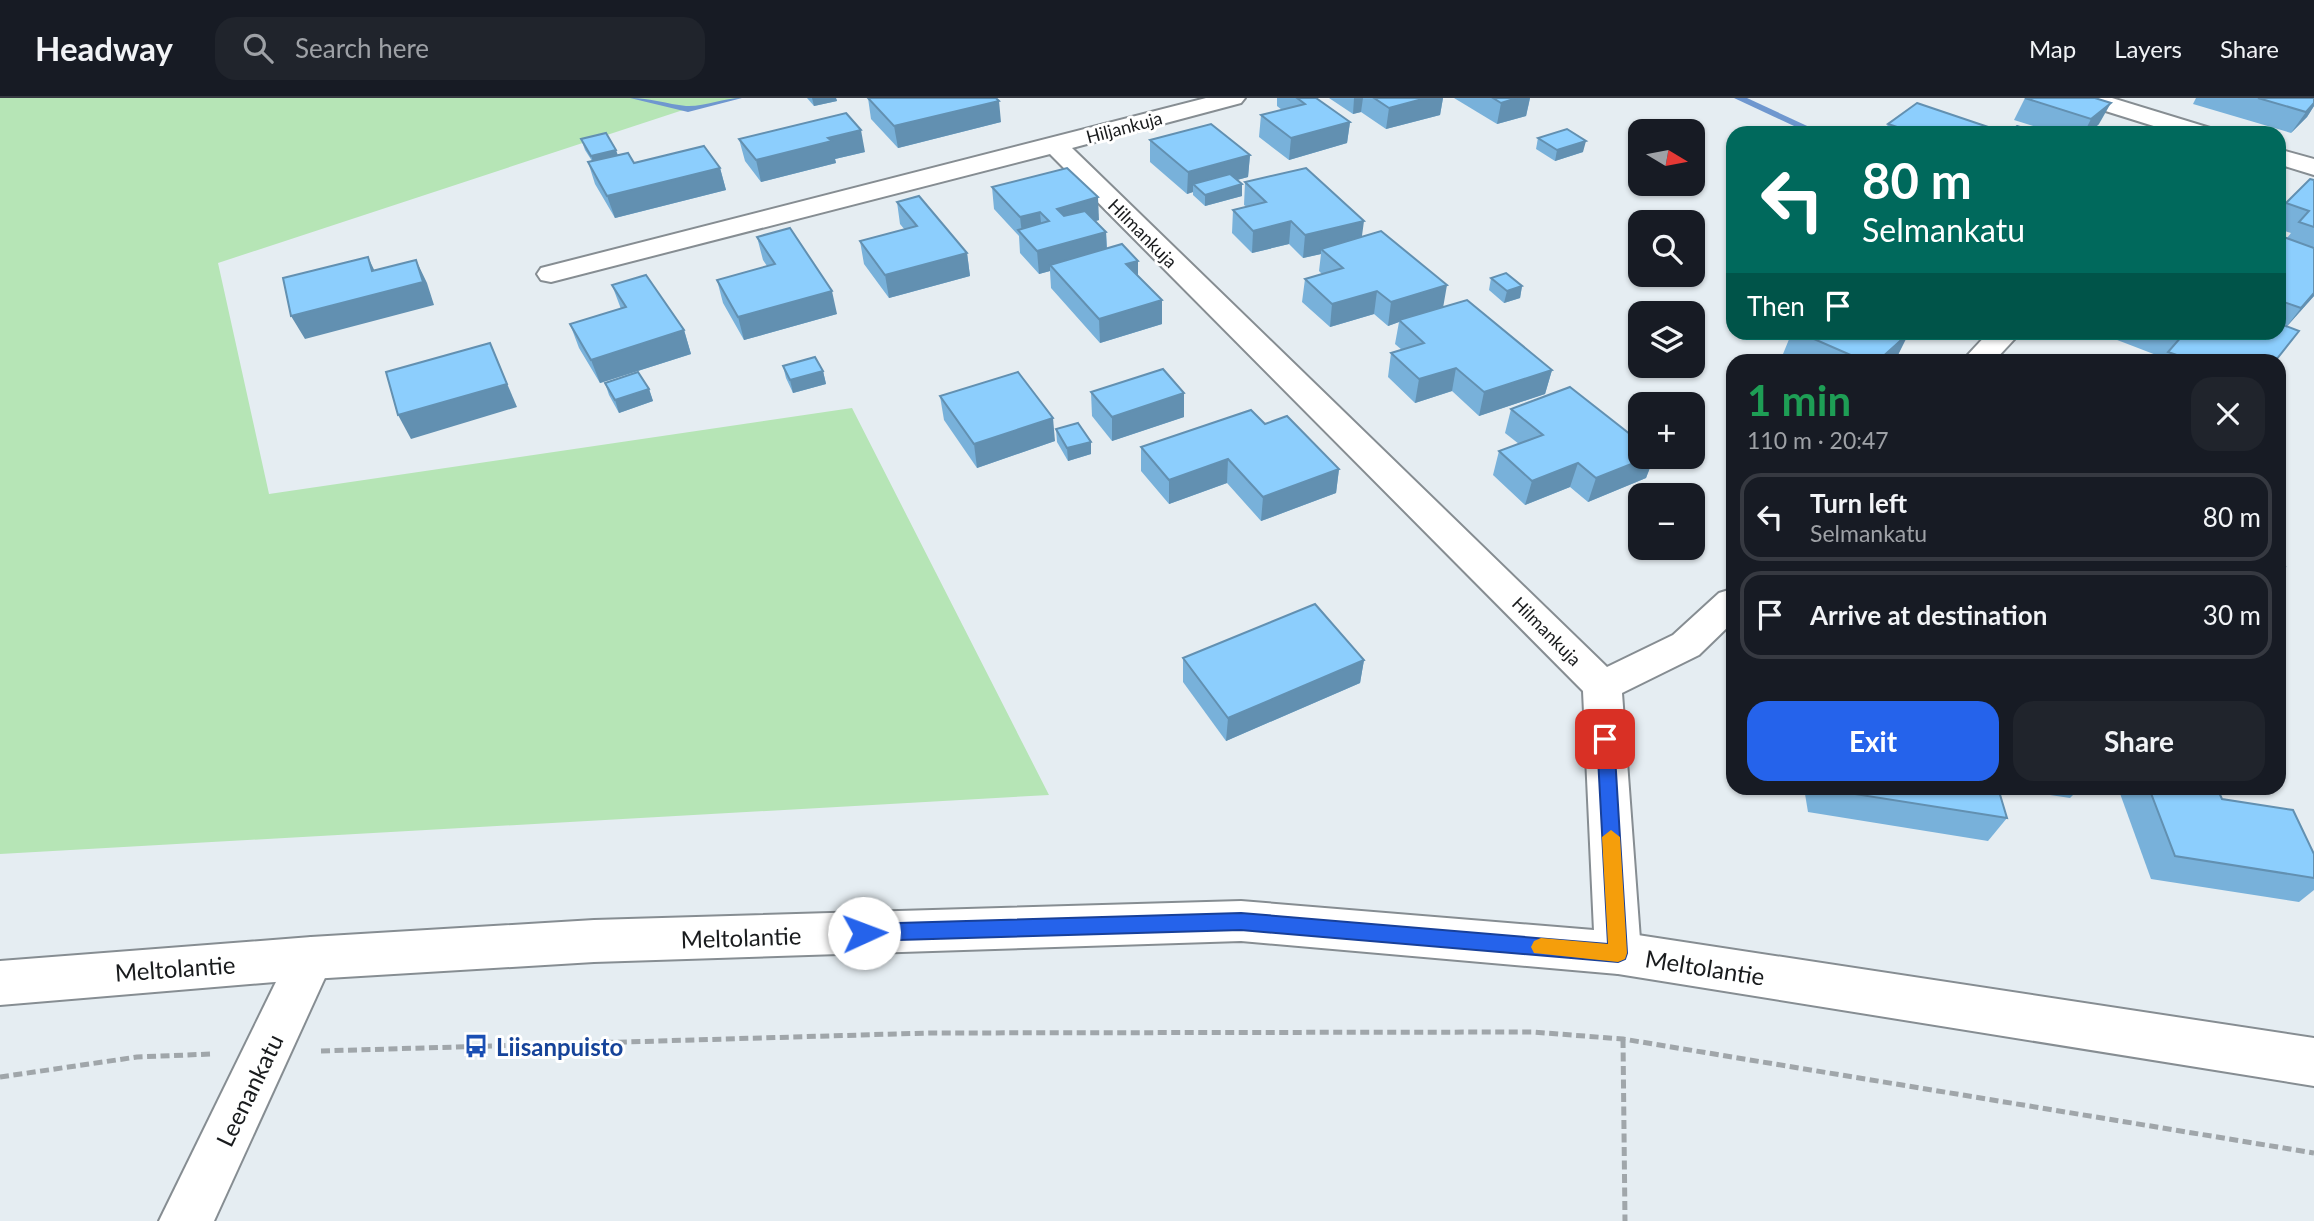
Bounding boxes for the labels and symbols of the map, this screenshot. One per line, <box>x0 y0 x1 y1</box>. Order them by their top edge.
street label: Hiljankuja <box>1084 106 1164 148</box>
north arrow <box>1628 119 1704 196</box>
street label: Hilmankuja <box>1104 194 1182 272</box>
street label: Hilmankuja <box>1508 592 1586 670</box>
pin <box>1575 709 1635 769</box>
position arrow <box>827 896 901 970</box>
street label: Meltolantie <box>680 920 802 954</box>
street label: Meltolantie <box>1643 943 1767 991</box>
street label: Meltolantie <box>114 949 236 987</box>
street label: Leenankatu <box>209 1029 289 1151</box>
bus stop icon: Liisanpuisto <box>462 1032 490 1060</box>
place label: Liisanpuisto <box>496 1032 623 1061</box>

